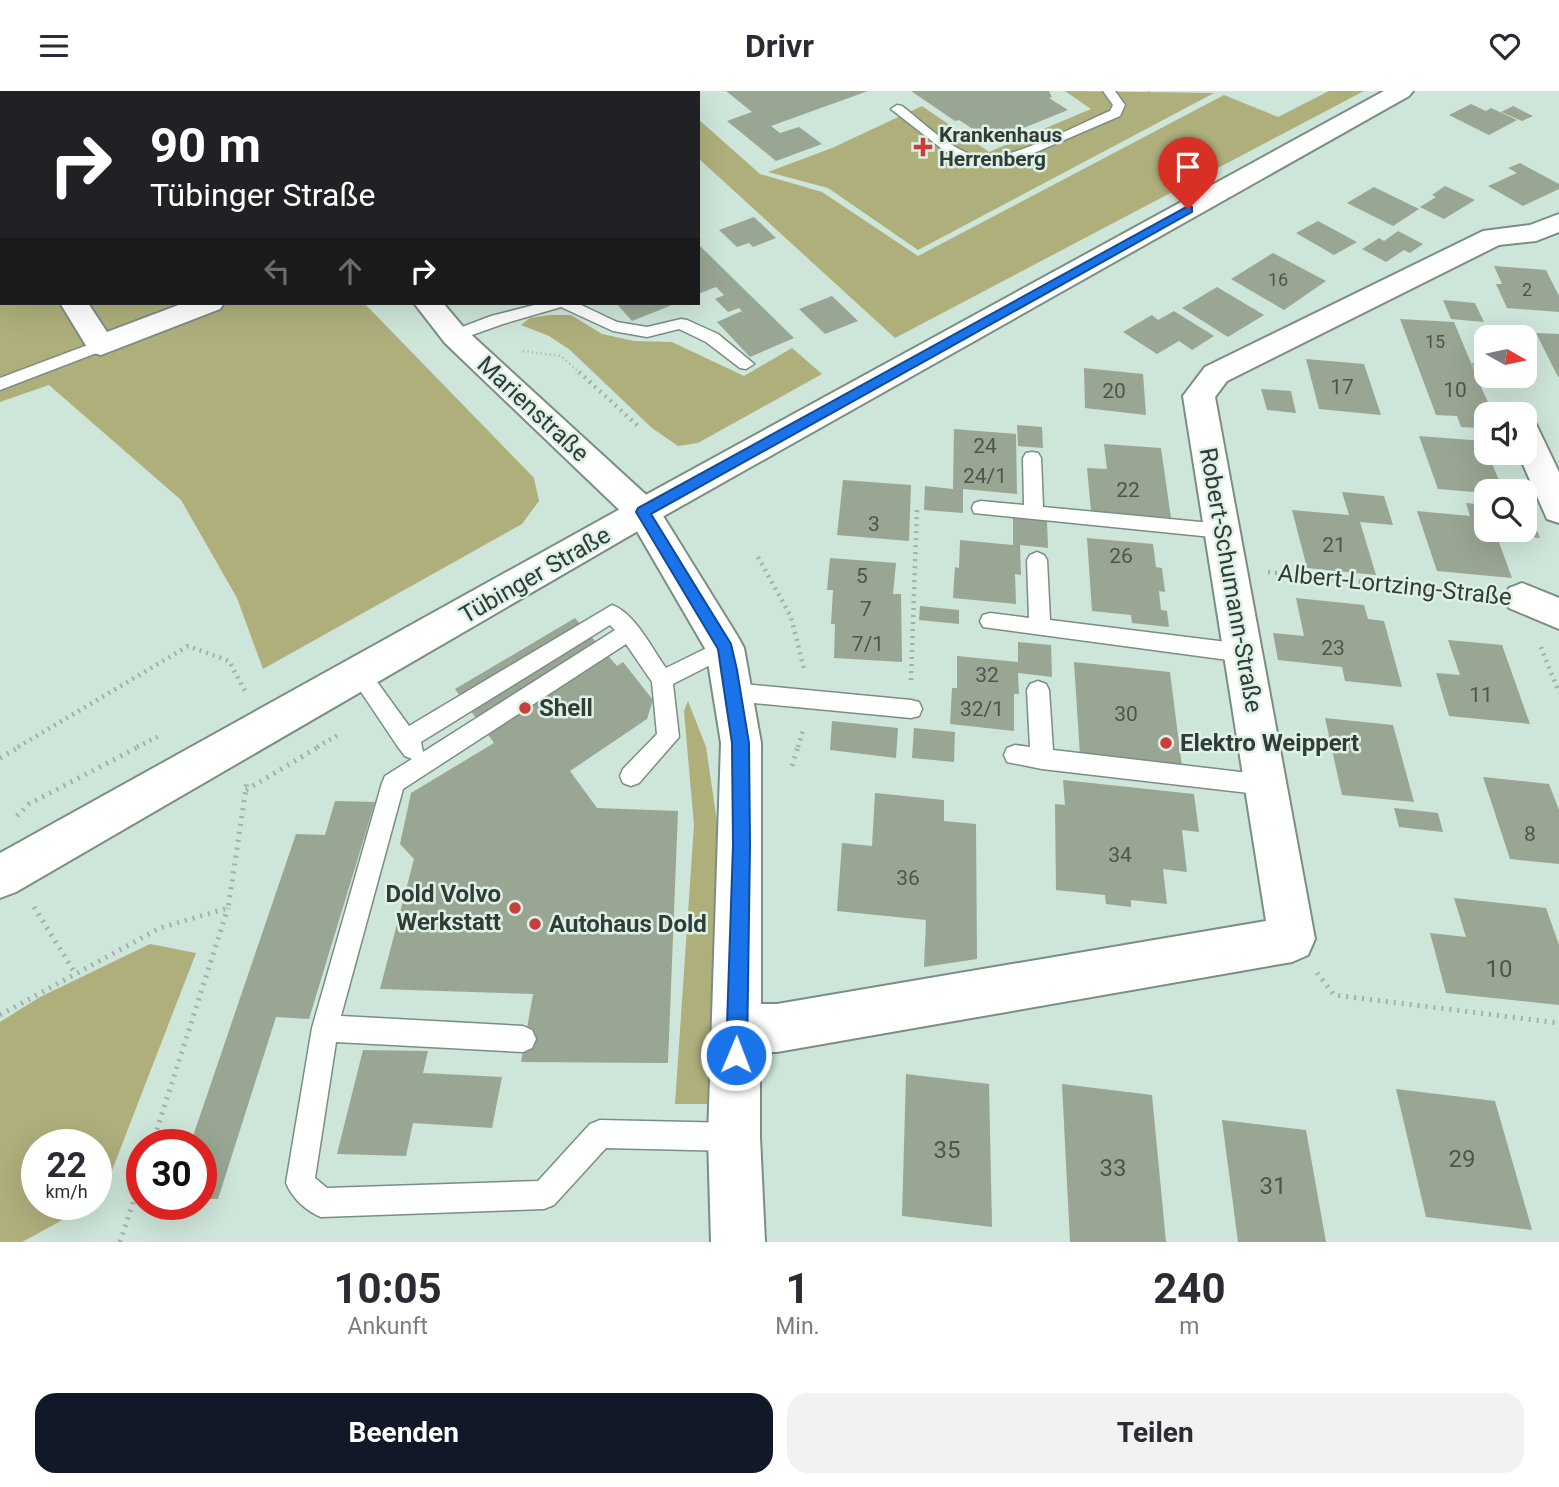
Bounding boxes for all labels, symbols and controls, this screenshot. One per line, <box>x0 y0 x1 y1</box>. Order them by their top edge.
icon: menu <box>35 27 73 65</box>
text: Drivr <box>745 27 814 65</box>
icon: heart <box>1486 27 1524 65</box>
text: 90 m <box>150 117 261 174</box>
icon: right <box>35 119 126 210</box>
place label: Krankenhaus Herrenberg <box>939 123 1063 171</box>
marker: Krankenhaus Herrenberg <box>913 137 933 157</box>
pin <box>1158 137 1218 209</box>
icon: arrive <box>1169 148 1207 186</box>
text: Tübinger Straße <box>150 176 375 214</box>
icon: left <box>258 252 296 290</box>
icon: ahead <box>331 252 369 290</box>
icon: right <box>404 252 442 290</box>
house number: 16 <box>1268 269 1288 290</box>
house number: 2 <box>1522 279 1532 300</box>
north arrow <box>1474 325 1536 389</box>
map controls <box>1474 325 1537 542</box>
house number: 15 <box>1425 331 1445 352</box>
street label: Marienstraße <box>472 350 594 468</box>
house number: 17 <box>1330 375 1354 399</box>
house number: 10 <box>1443 378 1467 402</box>
house number: 20 <box>1102 379 1126 403</box>
button: sound <box>1474 402 1537 465</box>
house number: 24 <box>973 434 997 458</box>
street label: Robert-Schumann-Straße <box>1194 445 1268 715</box>
house number: 24/1 <box>963 464 1007 488</box>
house number: 22 <box>1116 478 1140 502</box>
button: search <box>1474 479 1537 542</box>
house number: 3 <box>868 512 880 536</box>
street label: Tübinger Straße <box>455 521 615 629</box>
house number: 21 <box>1322 533 1346 557</box>
house number: 26 <box>1109 544 1133 568</box>
street label: Albert-Lortzing-Straße <box>1277 559 1513 611</box>
house number: 5 <box>856 564 868 588</box>
house number: 7 <box>860 597 872 621</box>
house number: 7/1 <box>852 632 884 656</box>
house number: 23 <box>1321 636 1345 660</box>
house number: 32 <box>975 663 999 687</box>
house number: 11 <box>1469 683 1493 707</box>
place label: Shell <box>539 694 593 722</box>
house number: 32/1 <box>960 697 1004 721</box>
marker: Shell <box>517 700 533 716</box>
house number: 30 <box>1114 702 1138 726</box>
place label: Elektro Weippert <box>1180 729 1359 757</box>
marker: Elektro Weippert <box>1158 735 1174 751</box>
house number: 8 <box>1524 822 1536 846</box>
house number: 34 <box>1108 843 1132 867</box>
house number: 36 <box>896 866 920 890</box>
place label: Dold Volvo Werkstatt <box>385 880 501 936</box>
marker: Dold Volvo Werkstatt <box>507 900 523 916</box>
place label: Autohaus Dold <box>549 910 707 938</box>
marker: Autohaus Dold <box>527 916 543 932</box>
house number: 10 <box>1486 955 1512 983</box>
position arrow <box>699 1018 773 1092</box>
speed limit sign: 30 <box>126 1129 217 1220</box>
house number: 35 <box>934 1136 960 1164</box>
text: 22 <box>46 1145 87 1186</box>
house number: 29 <box>1449 1145 1475 1173</box>
house number: 33 <box>1100 1154 1126 1182</box>
house number: 31 <box>1260 1172 1286 1200</box>
text: km/h <box>45 1181 88 1202</box>
text: 10:05 <box>334 1264 442 1313</box>
text: 1 <box>785 1264 810 1313</box>
text: 240 <box>1153 1264 1225 1313</box>
text: Ankunft <box>347 1313 428 1340</box>
text: Min. <box>775 1313 820 1340</box>
text: m <box>1179 1313 1199 1340</box>
button: Beenden <box>35 1393 773 1473</box>
button: Teilen <box>787 1393 1524 1473</box>

